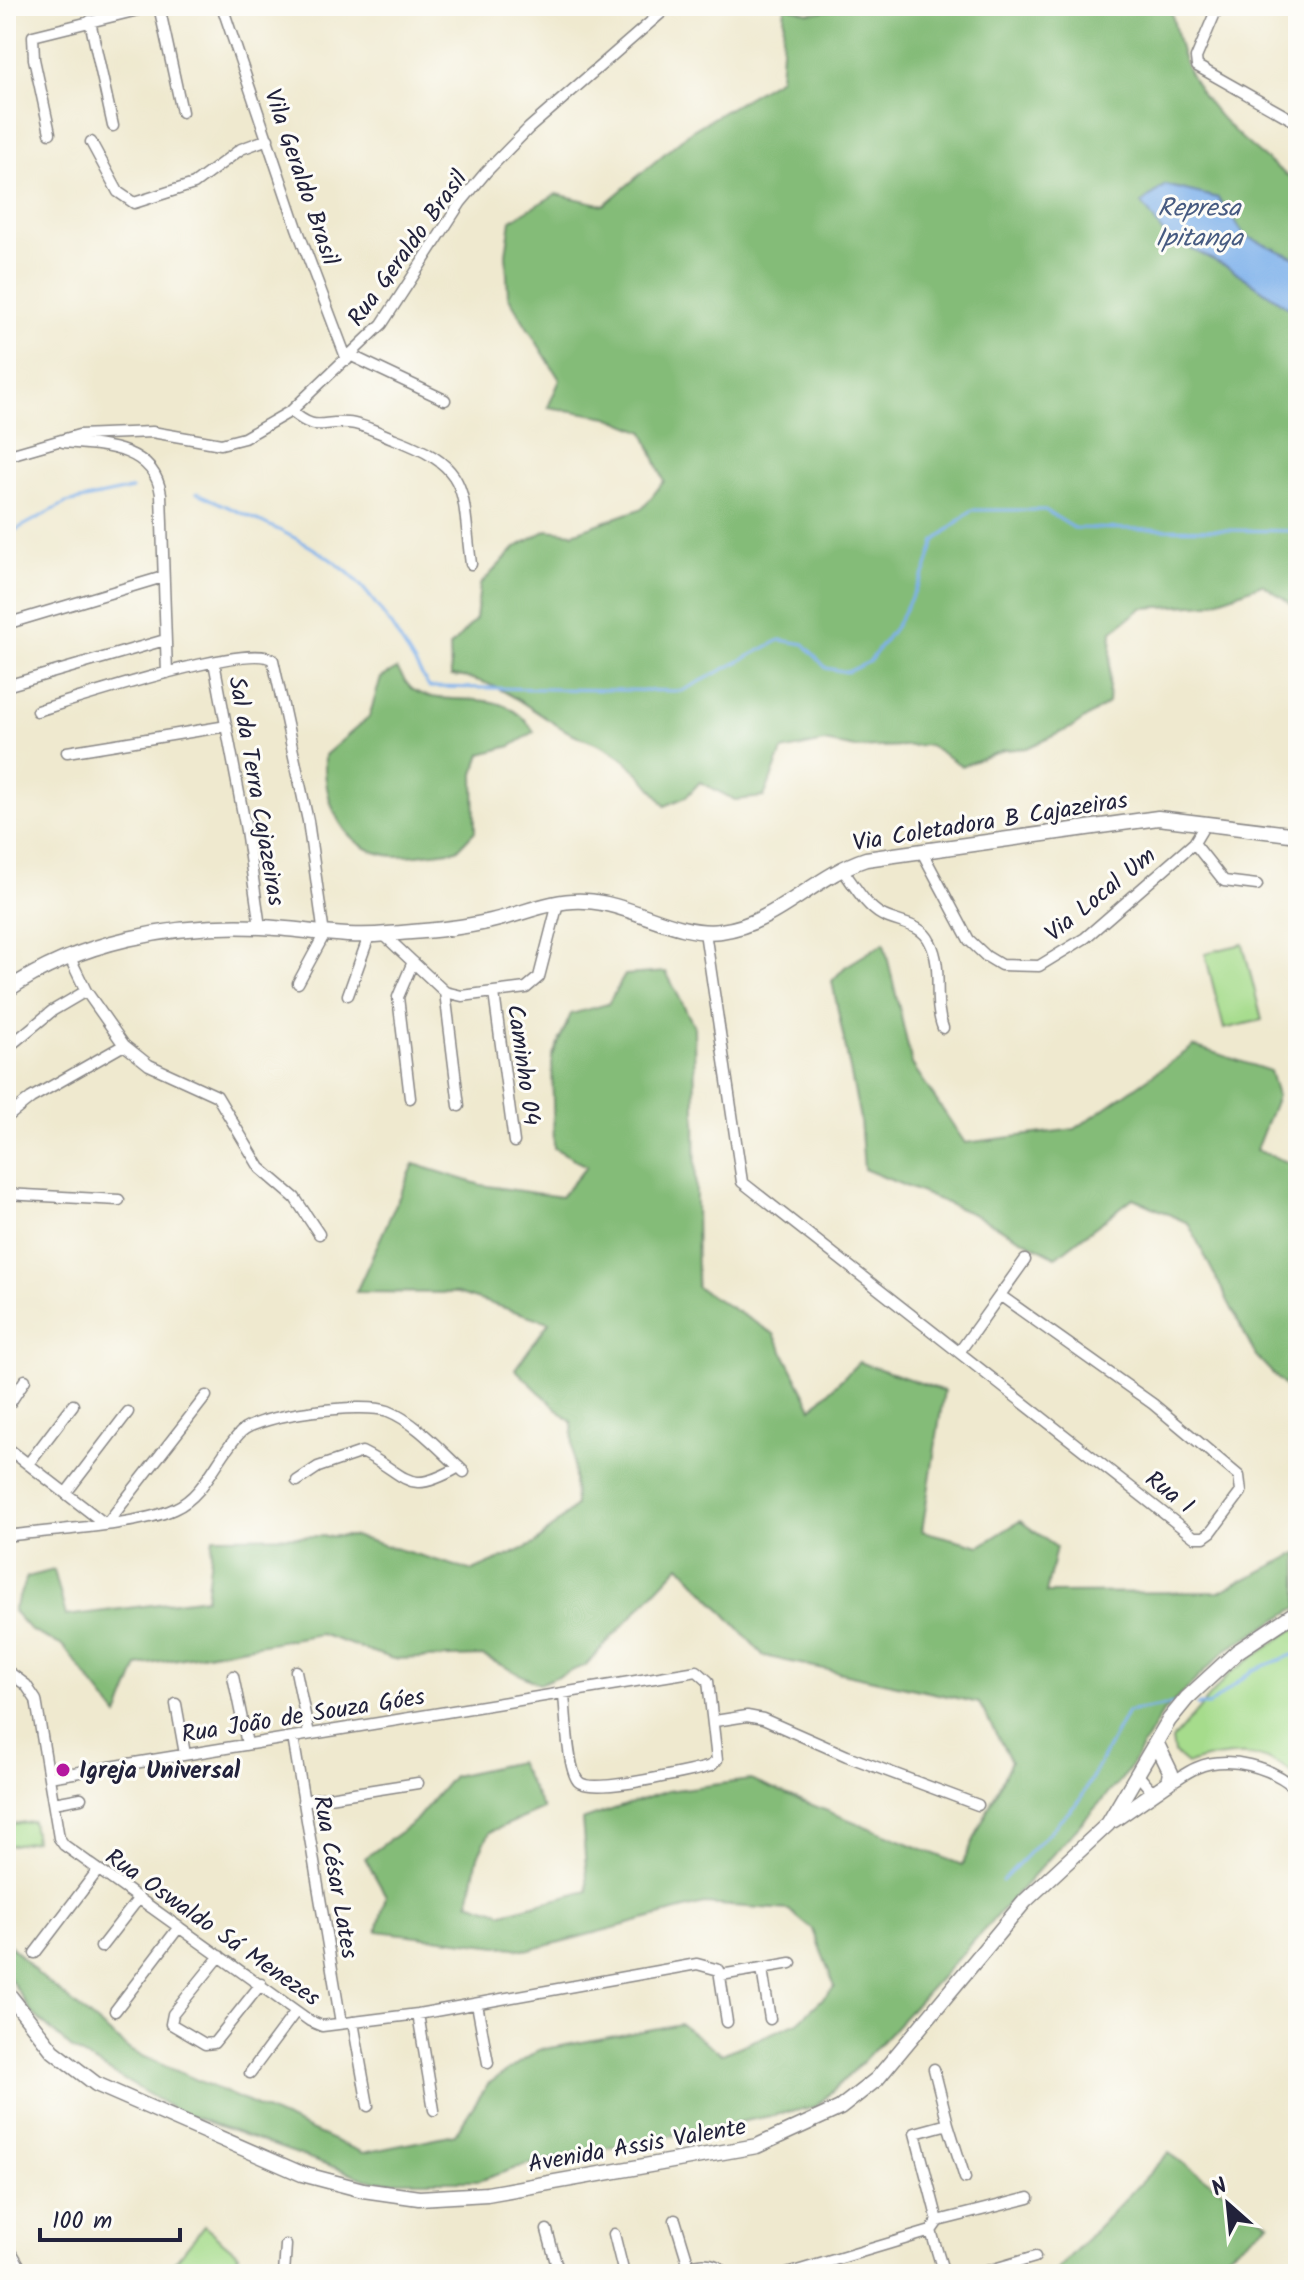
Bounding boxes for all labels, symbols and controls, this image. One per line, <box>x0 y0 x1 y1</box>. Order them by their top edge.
street label: Vila Geraldo Brasil <box>252 84 349 271</box>
street label: Rua Geraldo Brasil <box>338 162 479 335</box>
water label: Represa Ipitanga <box>1155 188 1244 260</box>
street label: Sal da Terra Cajazeiras <box>216 674 295 909</box>
street label: Via Coletadora B Cajazeiras <box>850 781 1131 863</box>
street label: Via Local Um <box>1037 838 1165 953</box>
street label: Caminho 04 <box>495 1002 550 1128</box>
street label: Rua I <box>1136 1461 1202 1525</box>
street label: Rua João de Souza Góes <box>179 1678 428 1755</box>
place label: Igreja Universal <box>79 1752 241 1791</box>
marker: Igreja Universal <box>54 1761 72 1779</box>
street label: Rua César Lates <box>301 1793 368 1962</box>
street label: Rua Oswaldo Sá Menezes <box>96 1839 328 2018</box>
street label: Avenida Assis Valente <box>525 2108 750 2185</box>
north arrow <box>1188 2164 1268 2244</box>
text: N <box>1206 2170 1234 2207</box>
scale bar <box>40 2192 180 2242</box>
text: 100 m <box>52 2202 112 2241</box>

